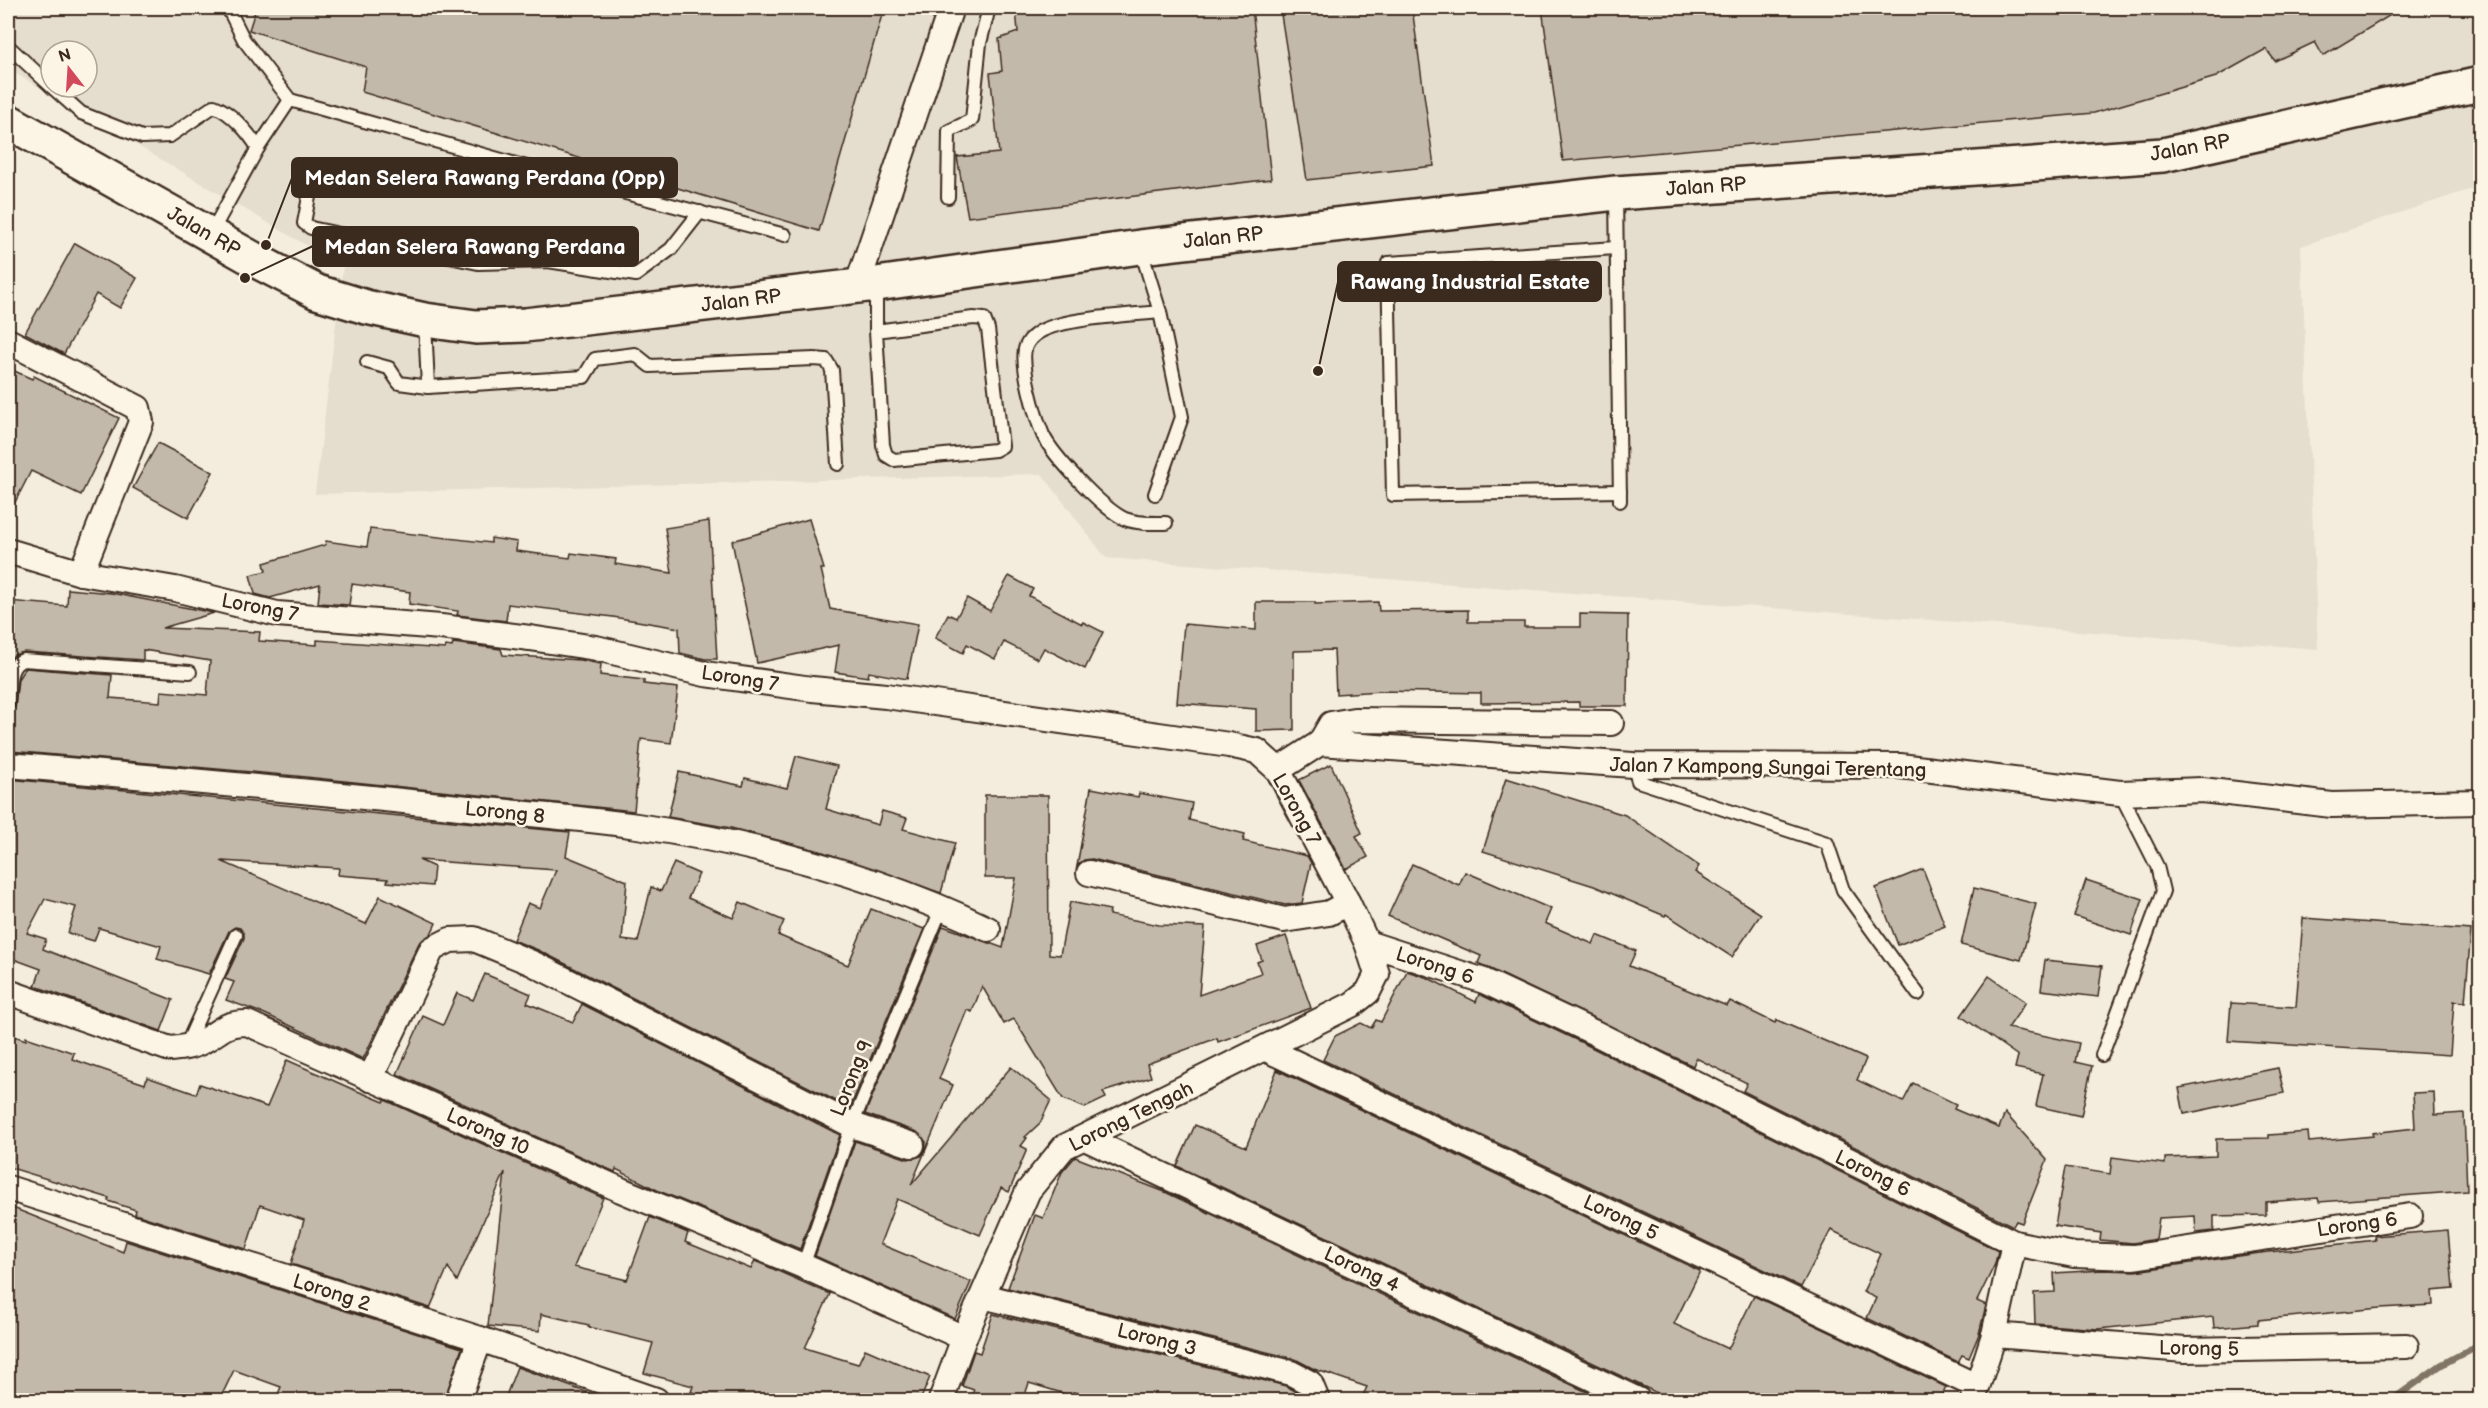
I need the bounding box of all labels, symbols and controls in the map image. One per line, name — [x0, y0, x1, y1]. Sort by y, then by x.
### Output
north arrow — [39, 39, 99, 99]
text: N — [57, 45, 74, 67]
street label: Jalan RP — [2148, 129, 2232, 167]
callout: Medan Selera Rawang Perdana (Opp) — [292, 158, 677, 197]
text: Medan Selera Rawang Perdana (Opp) — [304, 166, 666, 191]
street label: Jalan RP — [1665, 172, 1747, 202]
street label: Jalan RP — [163, 201, 245, 263]
street label: Jalan RP — [1182, 222, 1265, 254]
callout: Medan Selera Rawang Perdana — [313, 227, 638, 266]
text: Medan Selera Rawang Perdana — [324, 235, 626, 260]
callout: Rawang Industrial Estate — [1338, 262, 1601, 301]
text: Rawang Industrial Estate — [1350, 270, 1590, 295]
street label: Jalan RP — [700, 284, 783, 318]
street label: Lorong 7 — [219, 589, 301, 627]
street label: Lorong 7 — [699, 661, 780, 697]
street label: Jalan 7 Kampong Sungai Terentang — [1609, 753, 1927, 783]
street label: Lorong 7 — [1267, 770, 1326, 850]
street label: Lorong 8 — [464, 797, 546, 829]
street label: Lorong 6 — [1393, 942, 1477, 990]
street label: Lorong 9 — [826, 1037, 878, 1120]
street label: Lorong Tengah — [1065, 1077, 1197, 1157]
street label: Lorong 10 — [442, 1103, 533, 1161]
street label: Lorong 6 — [1831, 1145, 1914, 1202]
street label: Lorong 5 — [1579, 1190, 1662, 1246]
street label: Lorong 6 — [2315, 1207, 2399, 1243]
street label: Lorong 4 — [1320, 1242, 1403, 1298]
street label: Lorong 2 — [290, 1269, 374, 1317]
street label: Lorong 3 — [1115, 1319, 1199, 1361]
street label: Lorong 5 — [2159, 1336, 2239, 1362]

